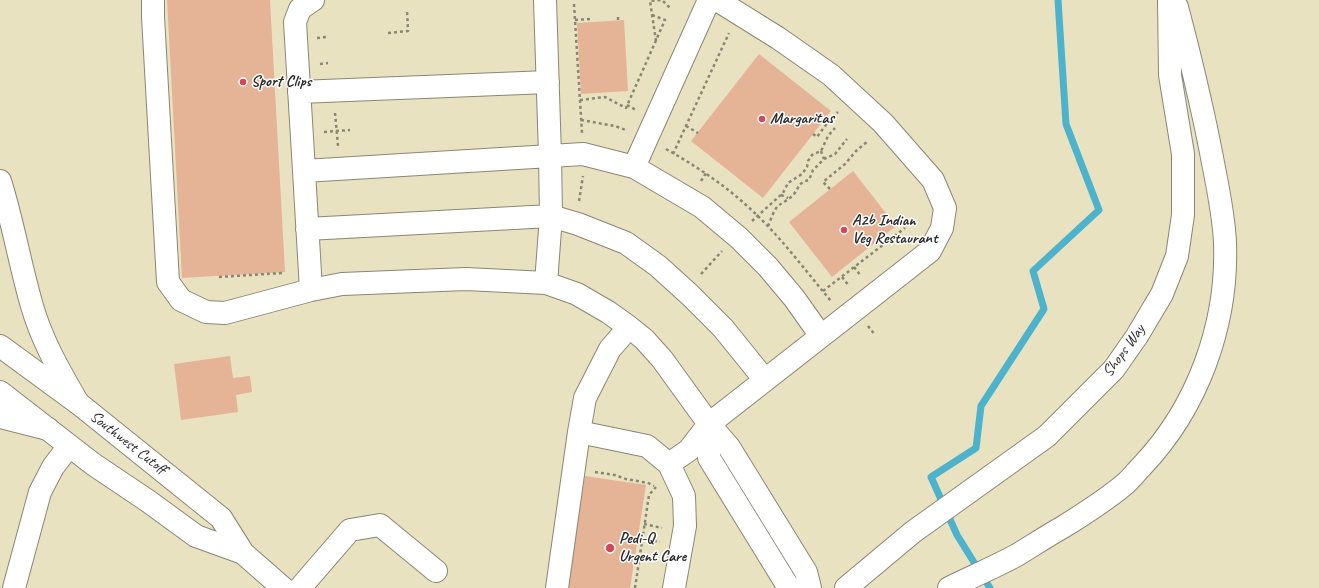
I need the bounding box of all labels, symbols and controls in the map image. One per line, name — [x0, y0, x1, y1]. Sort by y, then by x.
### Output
place label: Sport Clips — [251, 72, 311, 92]
marker: Sport Clips — [238, 77, 248, 87]
place label: Margaritas — [770, 109, 834, 129]
marker: Margaritas — [757, 114, 767, 124]
place label: A2b Indian Veg Restaurant — [852, 211, 937, 249]
marker: A2b Indian Veg Restaurant — [839, 225, 849, 235]
street label: Shops Way — [1099, 321, 1149, 381]
street label: Southwest Cutoff — [86, 407, 170, 479]
place label: Pedi-Q Urgent Care — [619, 529, 686, 567]
marker: Pedi-Q Urgent Care — [604, 542, 616, 554]

